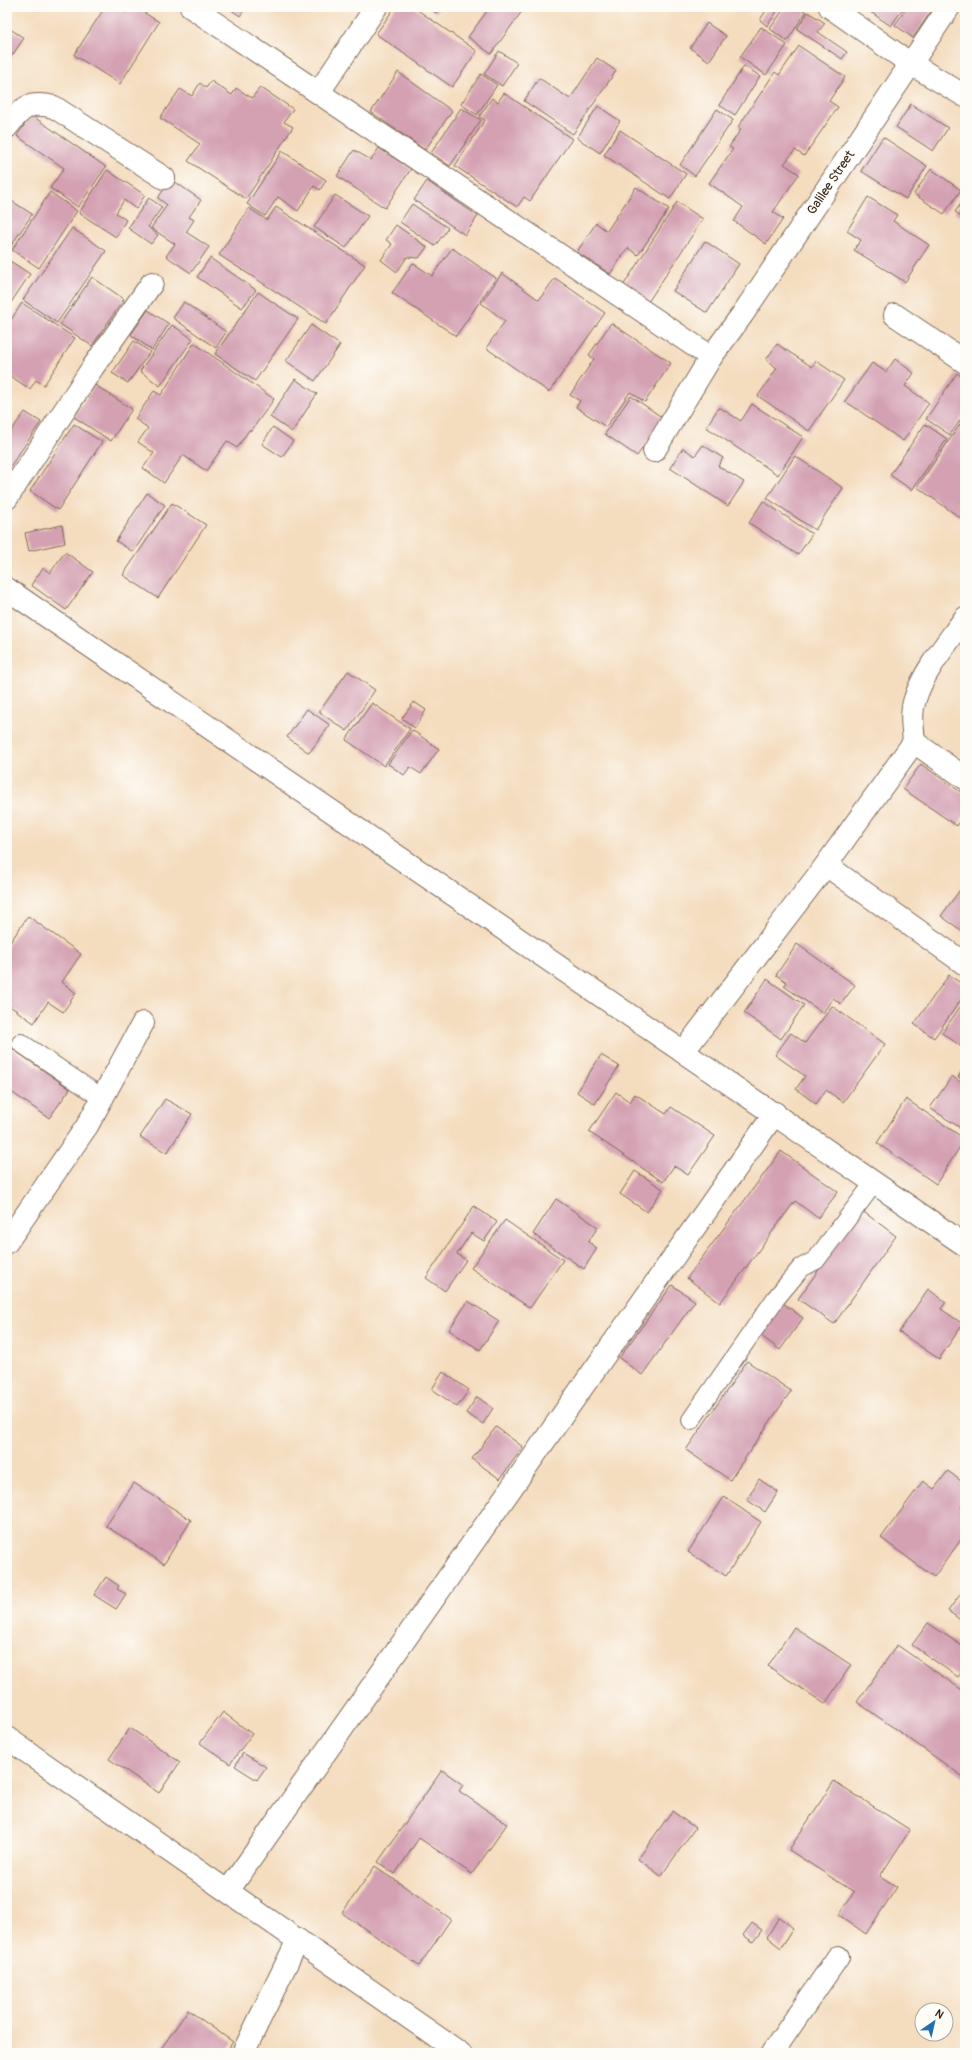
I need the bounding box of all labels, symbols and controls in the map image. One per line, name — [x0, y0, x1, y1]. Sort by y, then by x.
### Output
street label: Galilee Street — [803, 147, 859, 218]
north arrow — [914, 2002, 954, 2042]
text: N — [933, 2007, 946, 2022]

